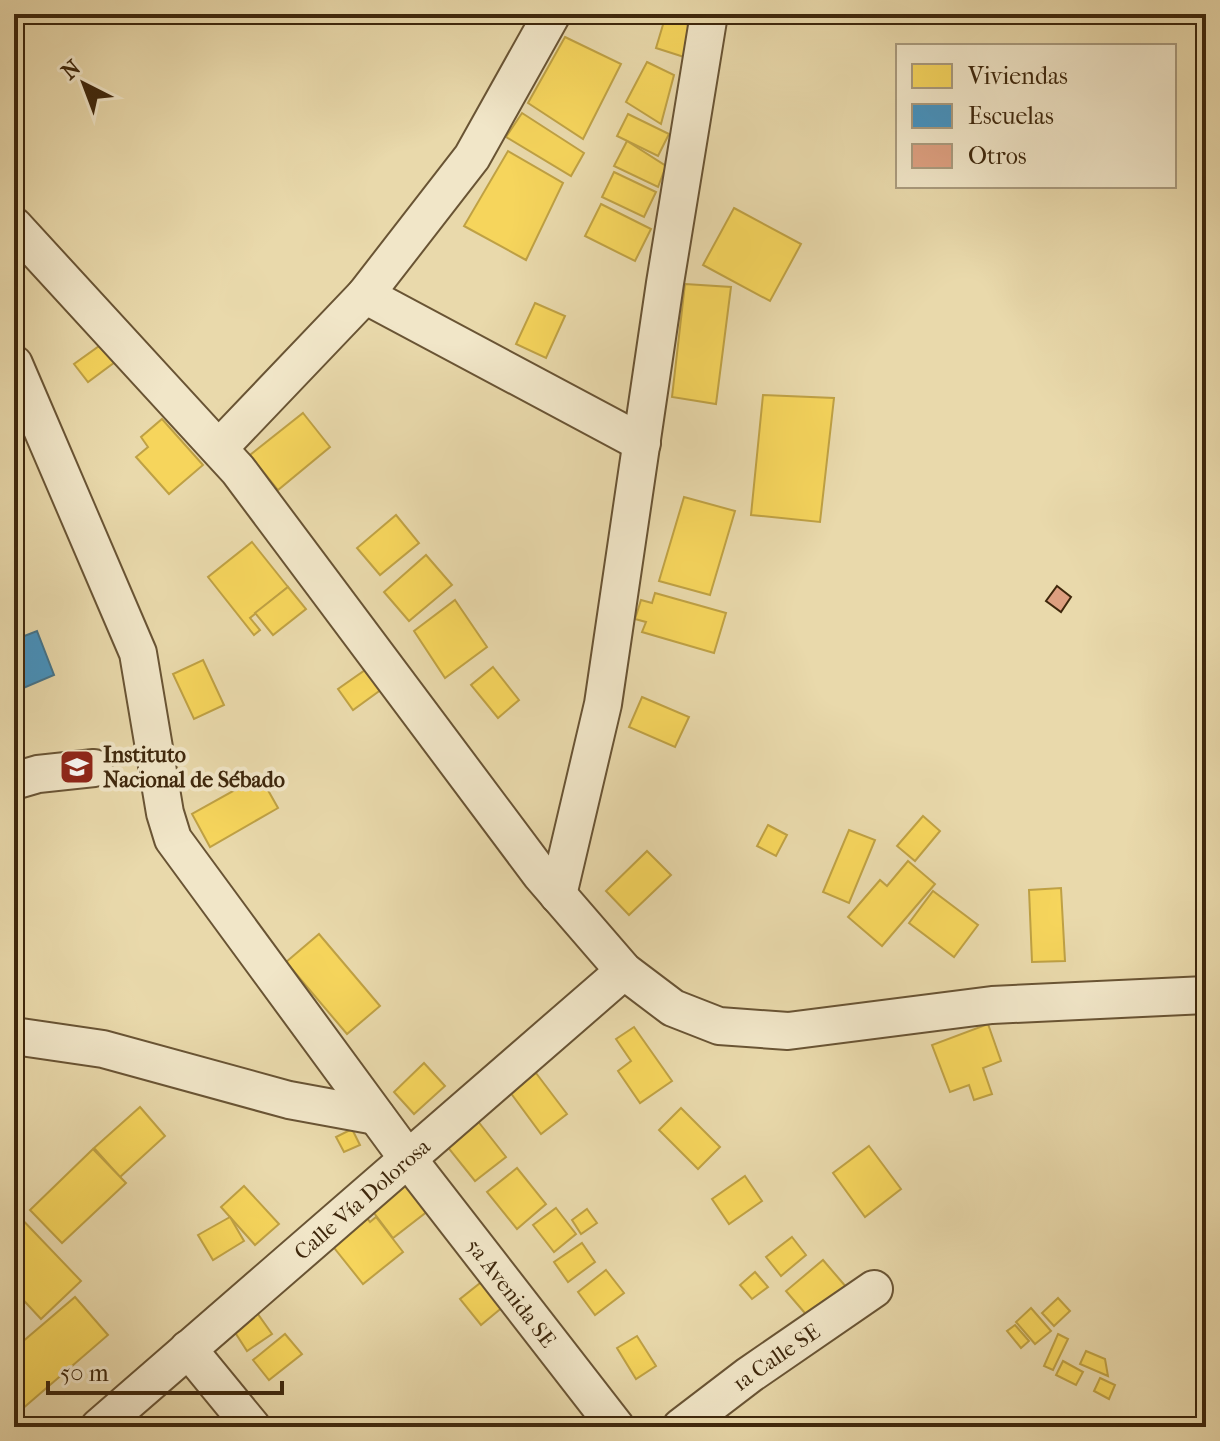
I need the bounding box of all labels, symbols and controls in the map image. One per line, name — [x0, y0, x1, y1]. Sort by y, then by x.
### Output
north arrow — [44, 44, 124, 124]
legend — [896, 44, 1176, 188]
text: N — [56, 54, 86, 85]
text: Viviendas — [967, 62, 1068, 90]
text: Escuelas — [968, 102, 1054, 130]
text: Otros — [968, 142, 1027, 170]
place label: Instituto Nacional de Sébado — [103, 742, 285, 793]
school or university icon: Instituto Nacional de Sébado — [58, 748, 96, 786]
street label: Calle Vía Dolorosa — [289, 1133, 436, 1266]
street label: 5a Avenida SE — [461, 1234, 561, 1353]
street label: 1a Calle SE — [728, 1318, 825, 1397]
scale bar — [48, 1345, 282, 1395]
text: 50 m — [60, 1359, 109, 1387]

